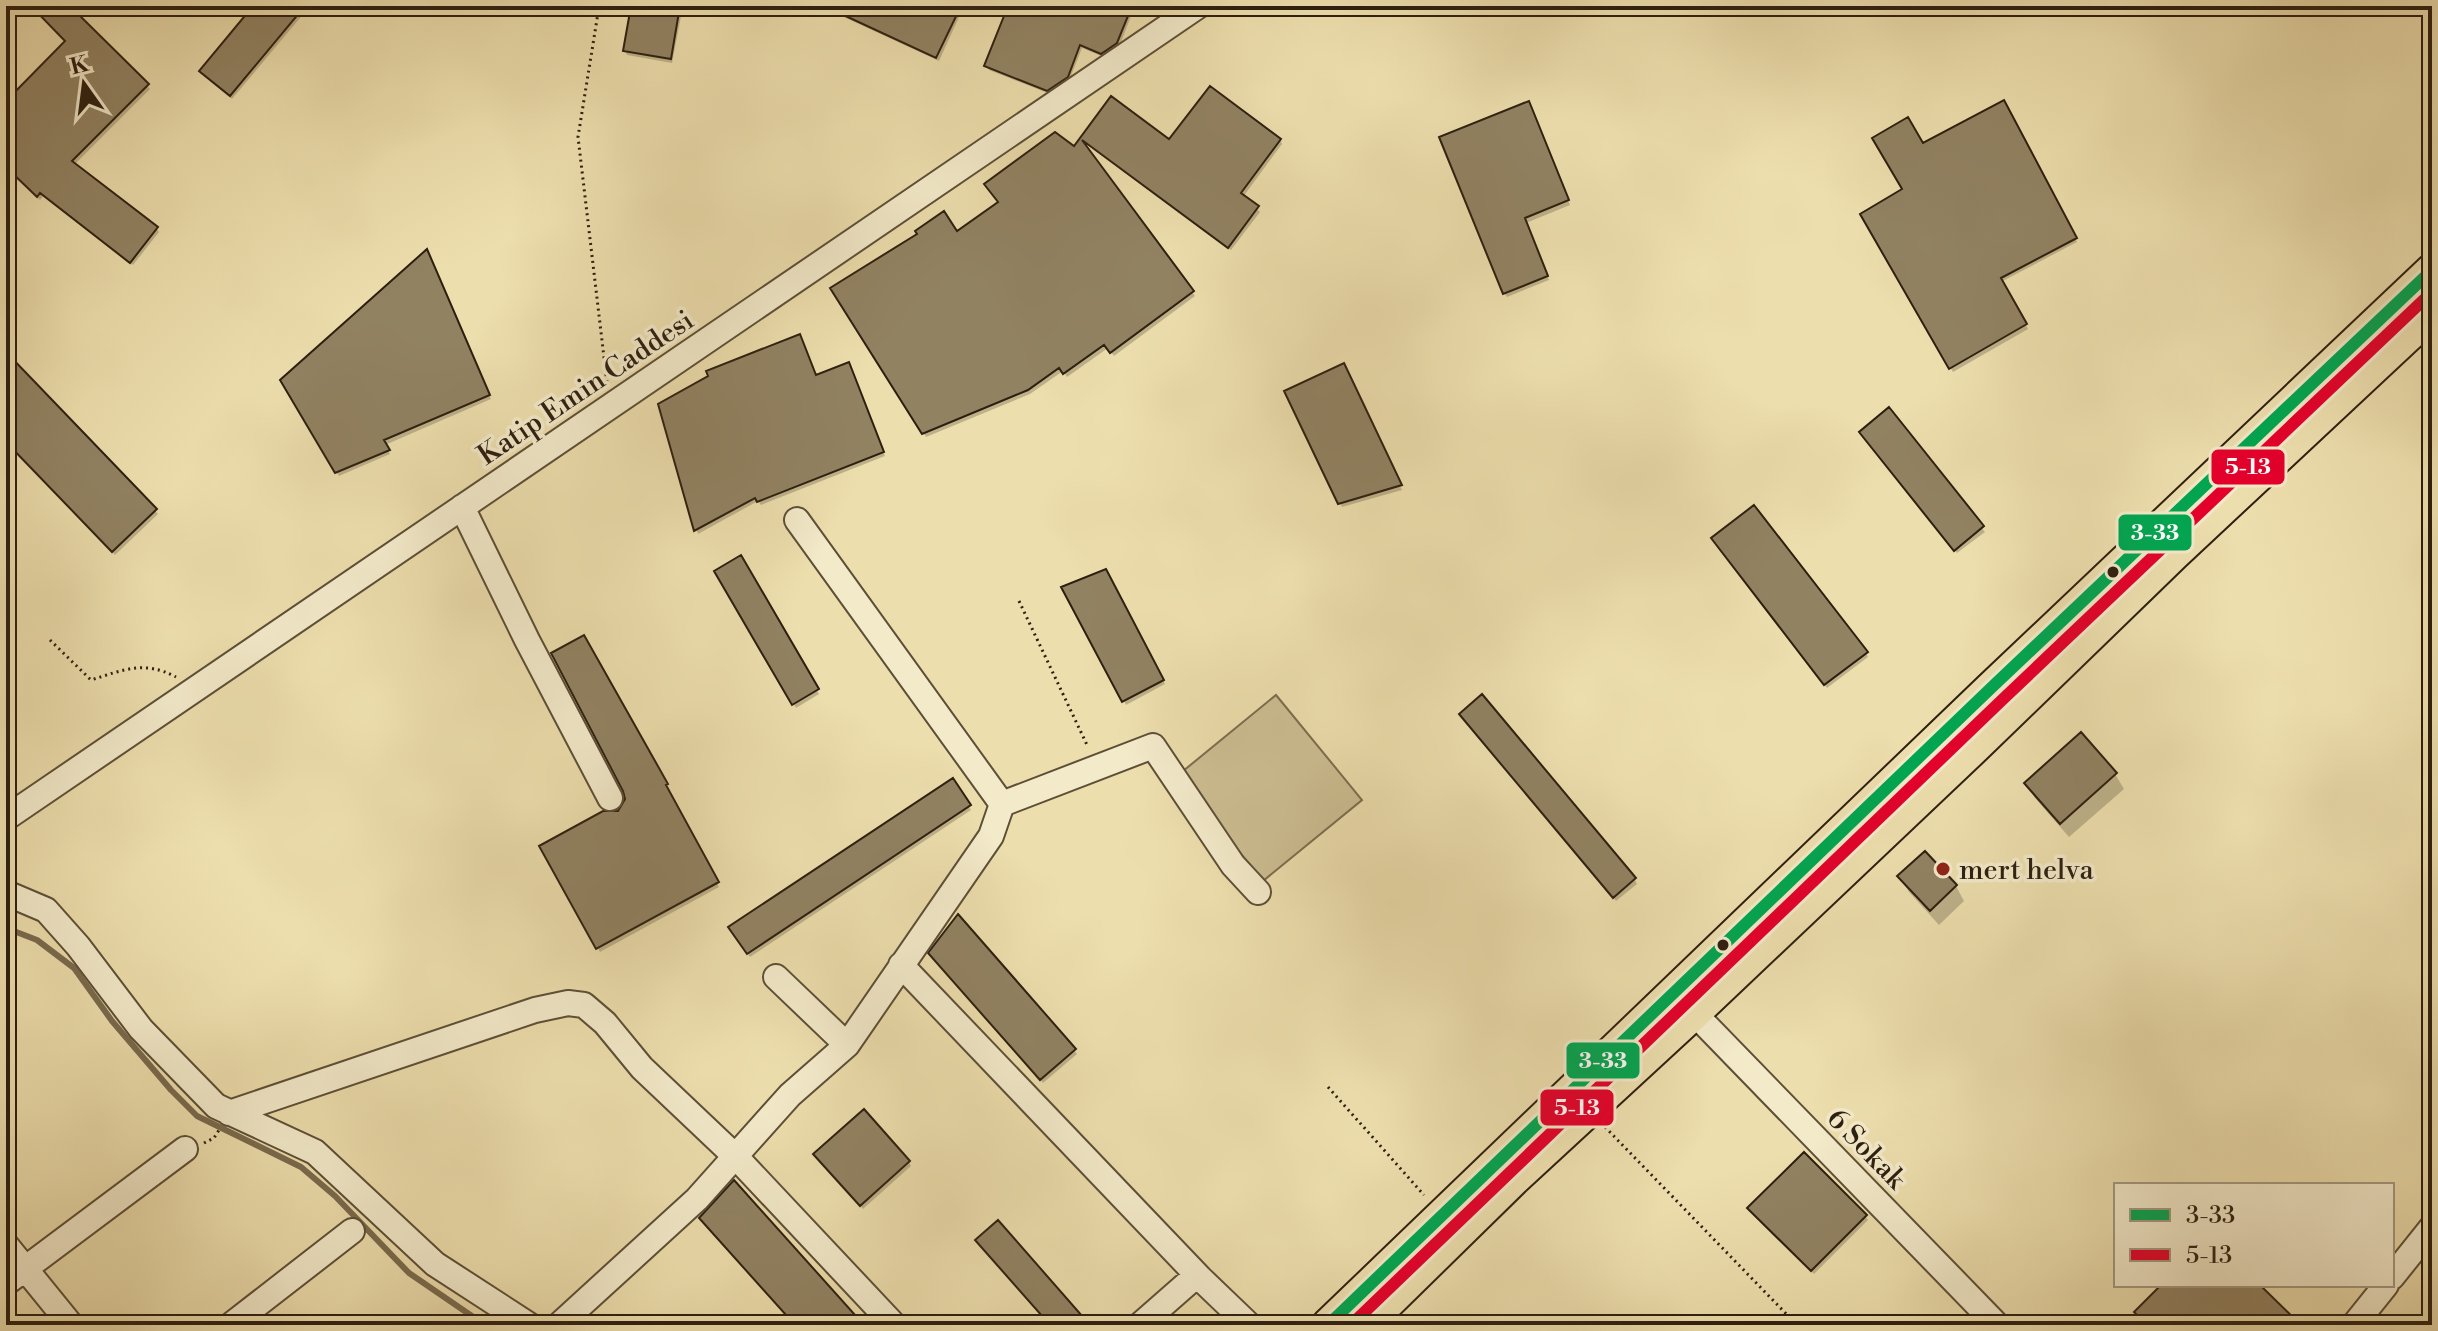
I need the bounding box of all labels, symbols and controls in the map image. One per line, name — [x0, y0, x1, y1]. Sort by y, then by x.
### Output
north arrow — [44, 44, 124, 124]
text: K — [68, 51, 93, 81]
street label: Katip Emin Caddesi — [471, 303, 701, 474]
line badge: 5-13 — [2210, 448, 2286, 486]
text: 5-13 — [2225, 454, 2271, 481]
line badge: 3-33 — [2117, 513, 2193, 552]
text: 3-33 — [2131, 520, 2179, 547]
unlabelled marker — [2105, 564, 2121, 580]
place label: mert helva — [1959, 853, 2094, 888]
marker: mert helva — [1934, 860, 1952, 878]
unlabelled marker — [1715, 937, 1731, 953]
line badge: 3-33 — [1565, 1041, 1641, 1080]
text: 3-33 — [1579, 1048, 1627, 1075]
line badge: 5-13 — [1539, 1088, 1615, 1127]
text: 5-13 — [1554, 1095, 1600, 1122]
street label: 6 Sokak — [1819, 1101, 1914, 1198]
legend — [2114, 1183, 2394, 1287]
text: 3-33 — [2186, 1201, 2235, 1231]
text: 5-13 — [2186, 1241, 2232, 1271]

